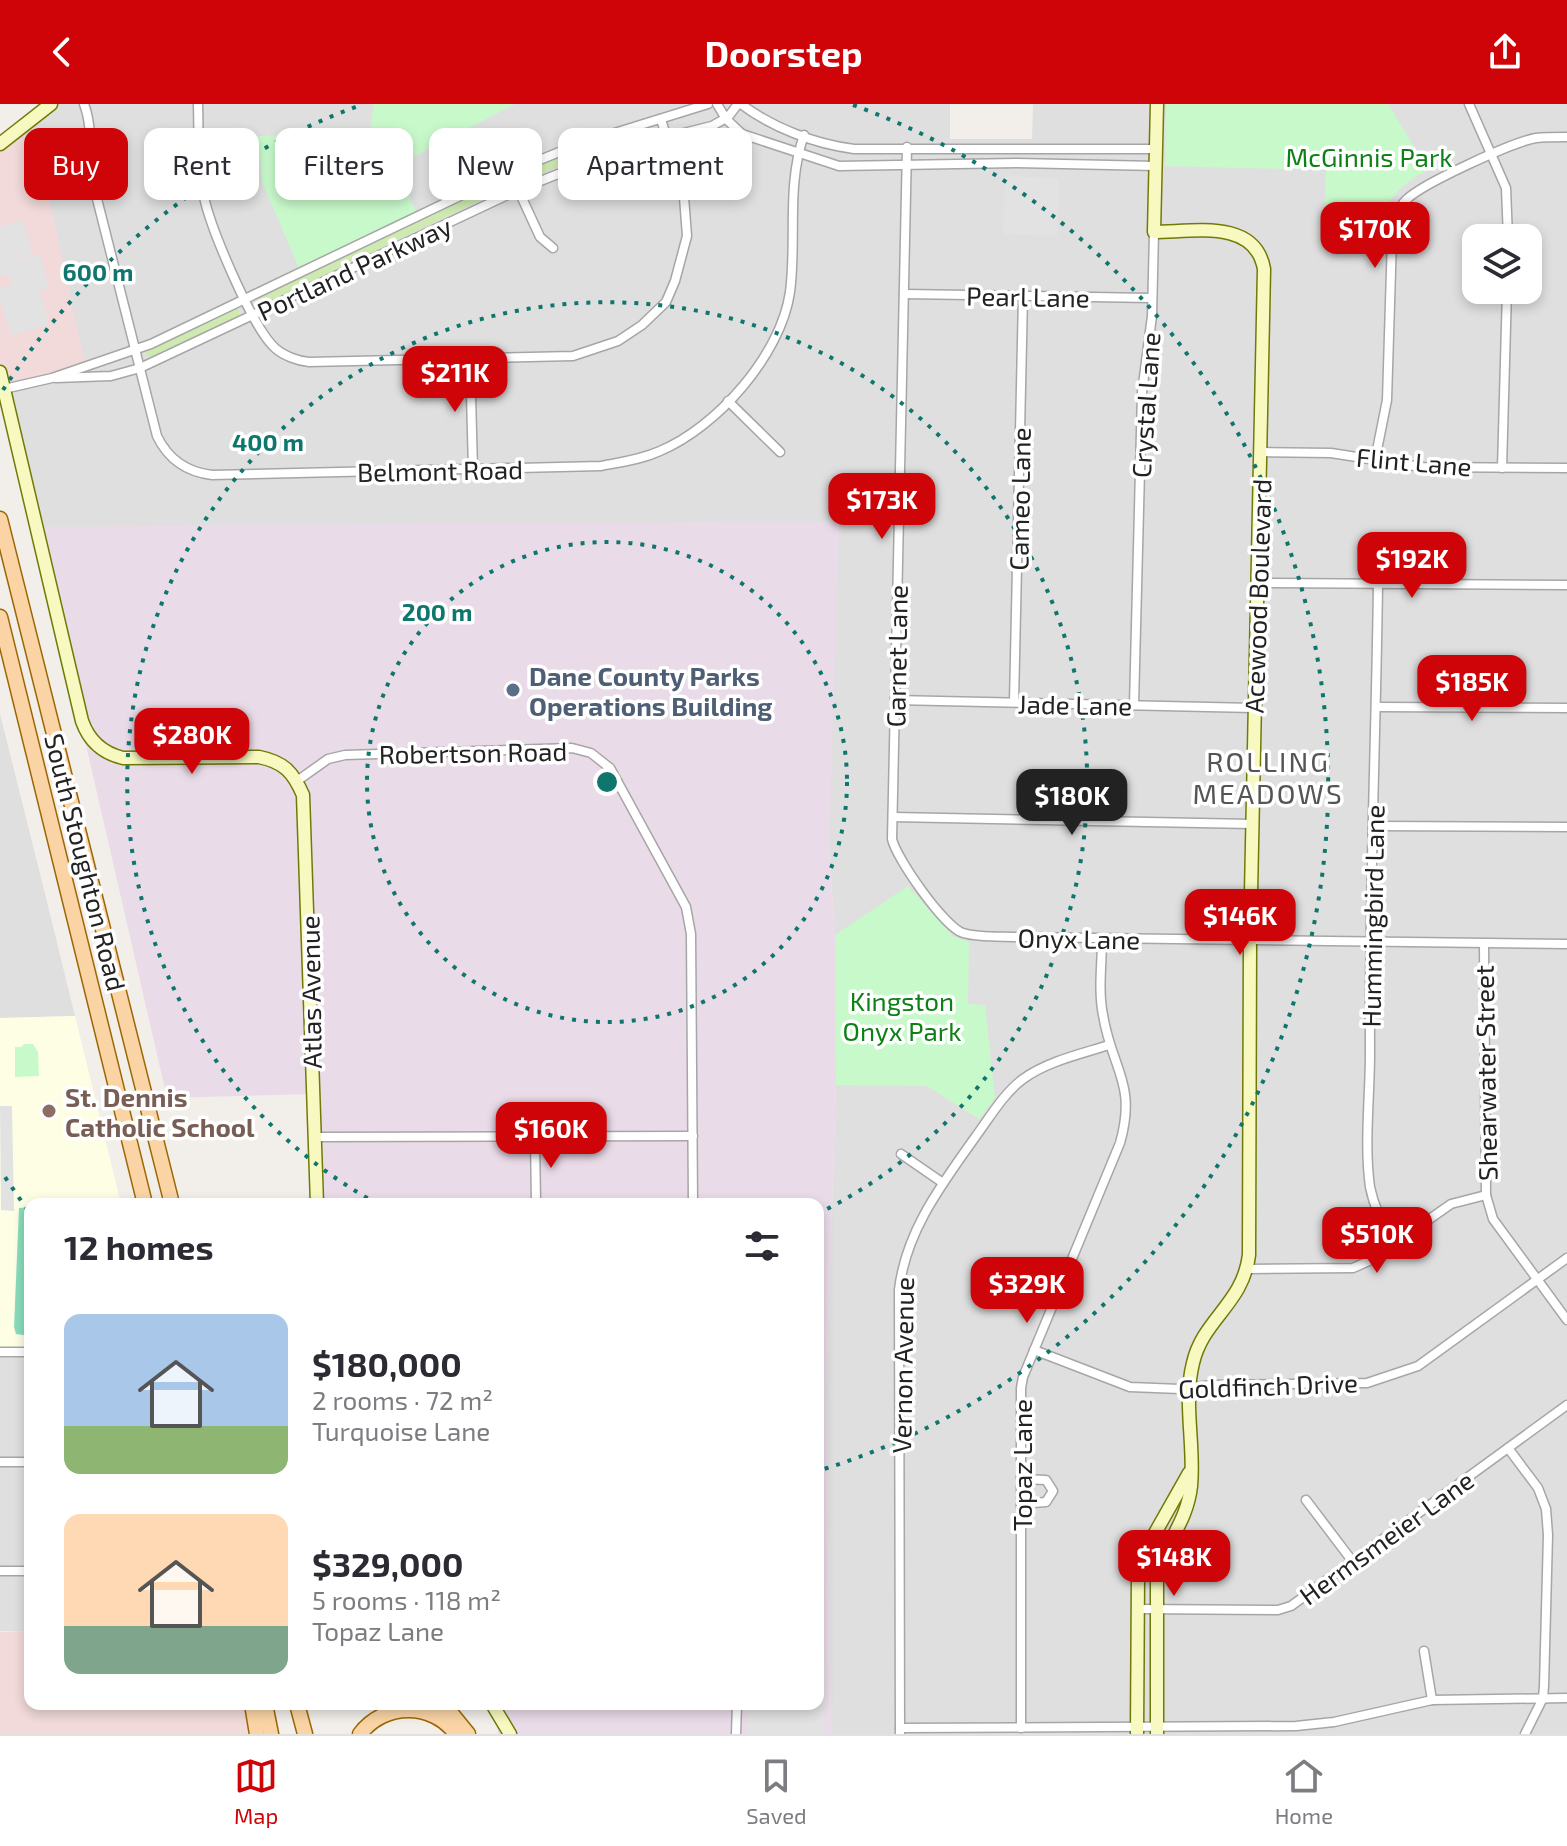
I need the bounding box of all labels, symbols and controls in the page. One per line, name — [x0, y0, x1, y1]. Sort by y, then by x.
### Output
icon: back — [40, 30, 84, 74]
icon: share — [1483, 30, 1527, 74]
text: Doorstep — [704, 31, 863, 74]
chip: Buy — [24, 128, 128, 200]
chip: Rent — [144, 128, 259, 200]
chip: Filters — [275, 128, 413, 200]
chip: New — [429, 128, 542, 200]
chip: Apartment — [558, 128, 752, 200]
park label: McGinnis Park — [1285, 141, 1453, 172]
pin: $170K — [1319, 202, 1431, 270]
street label: Portland Parkway — [252, 209, 456, 327]
text: $170K — [1339, 212, 1411, 243]
map controls — [1462, 224, 1542, 304]
button: layers — [1462, 224, 1542, 304]
text: 600 m — [63, 257, 133, 286]
street label: Pearl Lane — [966, 279, 1090, 313]
street label: Crystal Lane — [1124, 331, 1166, 479]
pin: $211K — [399, 346, 511, 414]
text: $211K — [420, 356, 490, 387]
text: 400 m — [232, 427, 304, 456]
street label: Cameo Lane — [1002, 427, 1036, 571]
street label: Flint Lane — [1355, 441, 1473, 481]
street label: Belmont Road — [357, 453, 523, 487]
pin: $173K — [826, 473, 938, 541]
street label: Acewood Boulevard — [1237, 478, 1277, 714]
text: $173K — [846, 483, 918, 514]
pin: $192K — [1356, 532, 1468, 600]
text: $192K — [1375, 542, 1449, 573]
street label: Garnet Lane — [879, 584, 913, 728]
text: 200 m — [402, 597, 472, 626]
pin: $185K — [1416, 655, 1528, 723]
place label: Dane County Parks Operations Building — [529, 660, 772, 721]
text: $185K — [1435, 665, 1509, 696]
marker: Dane County Parks Operations Building — [504, 681, 522, 699]
street label: Jade Lane — [1017, 688, 1133, 720]
pin: $280K — [136, 708, 248, 776]
text: $280K — [152, 718, 232, 749]
street label: South Stoughton Road — [39, 730, 133, 994]
street label: Robertson Road — [378, 735, 568, 769]
district label: ROLLING MEADOWS — [1192, 744, 1344, 810]
centre of rings — [593, 768, 621, 796]
pin: $180K — [1016, 769, 1128, 837]
text: $180K — [1034, 779, 1110, 810]
street label: Hummingbird Lane — [1355, 804, 1389, 1028]
pin: $146K — [1184, 889, 1296, 957]
text: $146K — [1203, 899, 1277, 930]
street label: Atlas Avenue — [293, 915, 327, 1069]
street label: Onyx Lane — [1018, 921, 1140, 955]
street label: Shearwater Street — [1468, 965, 1502, 1181]
park label: Kingston Onyx Park — [843, 985, 961, 1046]
place label: St. Dennis Catholic School — [65, 1081, 255, 1142]
marker: St. Dennis Catholic School — [40, 1102, 58, 1120]
pin: $160K — [495, 1102, 607, 1170]
text: $160K — [514, 1112, 588, 1143]
pin: $510K — [1321, 1207, 1433, 1275]
text: $510K — [1340, 1217, 1414, 1248]
icon: filters — [740, 1224, 784, 1268]
text: 12 homes — [64, 1226, 213, 1267]
pin: $329K — [971, 1257, 1083, 1325]
text: $329K — [989, 1267, 1065, 1298]
street label: Vernon Avenue — [885, 1276, 919, 1454]
text: $180,000 — [312, 1343, 462, 1384]
icon: home — [128, 1346, 224, 1442]
street label: Goldfinch Drive — [1178, 1366, 1358, 1404]
text: 2 rooms · 72 m² — [312, 1384, 493, 1415]
street label: Topaz Lane — [1006, 1399, 1037, 1531]
text: Turquoise Lane — [312, 1415, 490, 1446]
street label: Hermsmeier Lane — [1293, 1464, 1479, 1610]
pin: $148K — [1118, 1530, 1230, 1598]
text: $148K — [1136, 1540, 1212, 1571]
text: $329,000 — [312, 1543, 463, 1584]
icon: home — [128, 1546, 224, 1642]
text: 5 rooms · 118 m² — [312, 1584, 501, 1615]
text: Topaz Lane — [312, 1615, 444, 1646]
tab: Map — [234, 1754, 278, 1828]
tab: Saved — [746, 1754, 807, 1828]
tab: Home — [1275, 1754, 1333, 1828]

